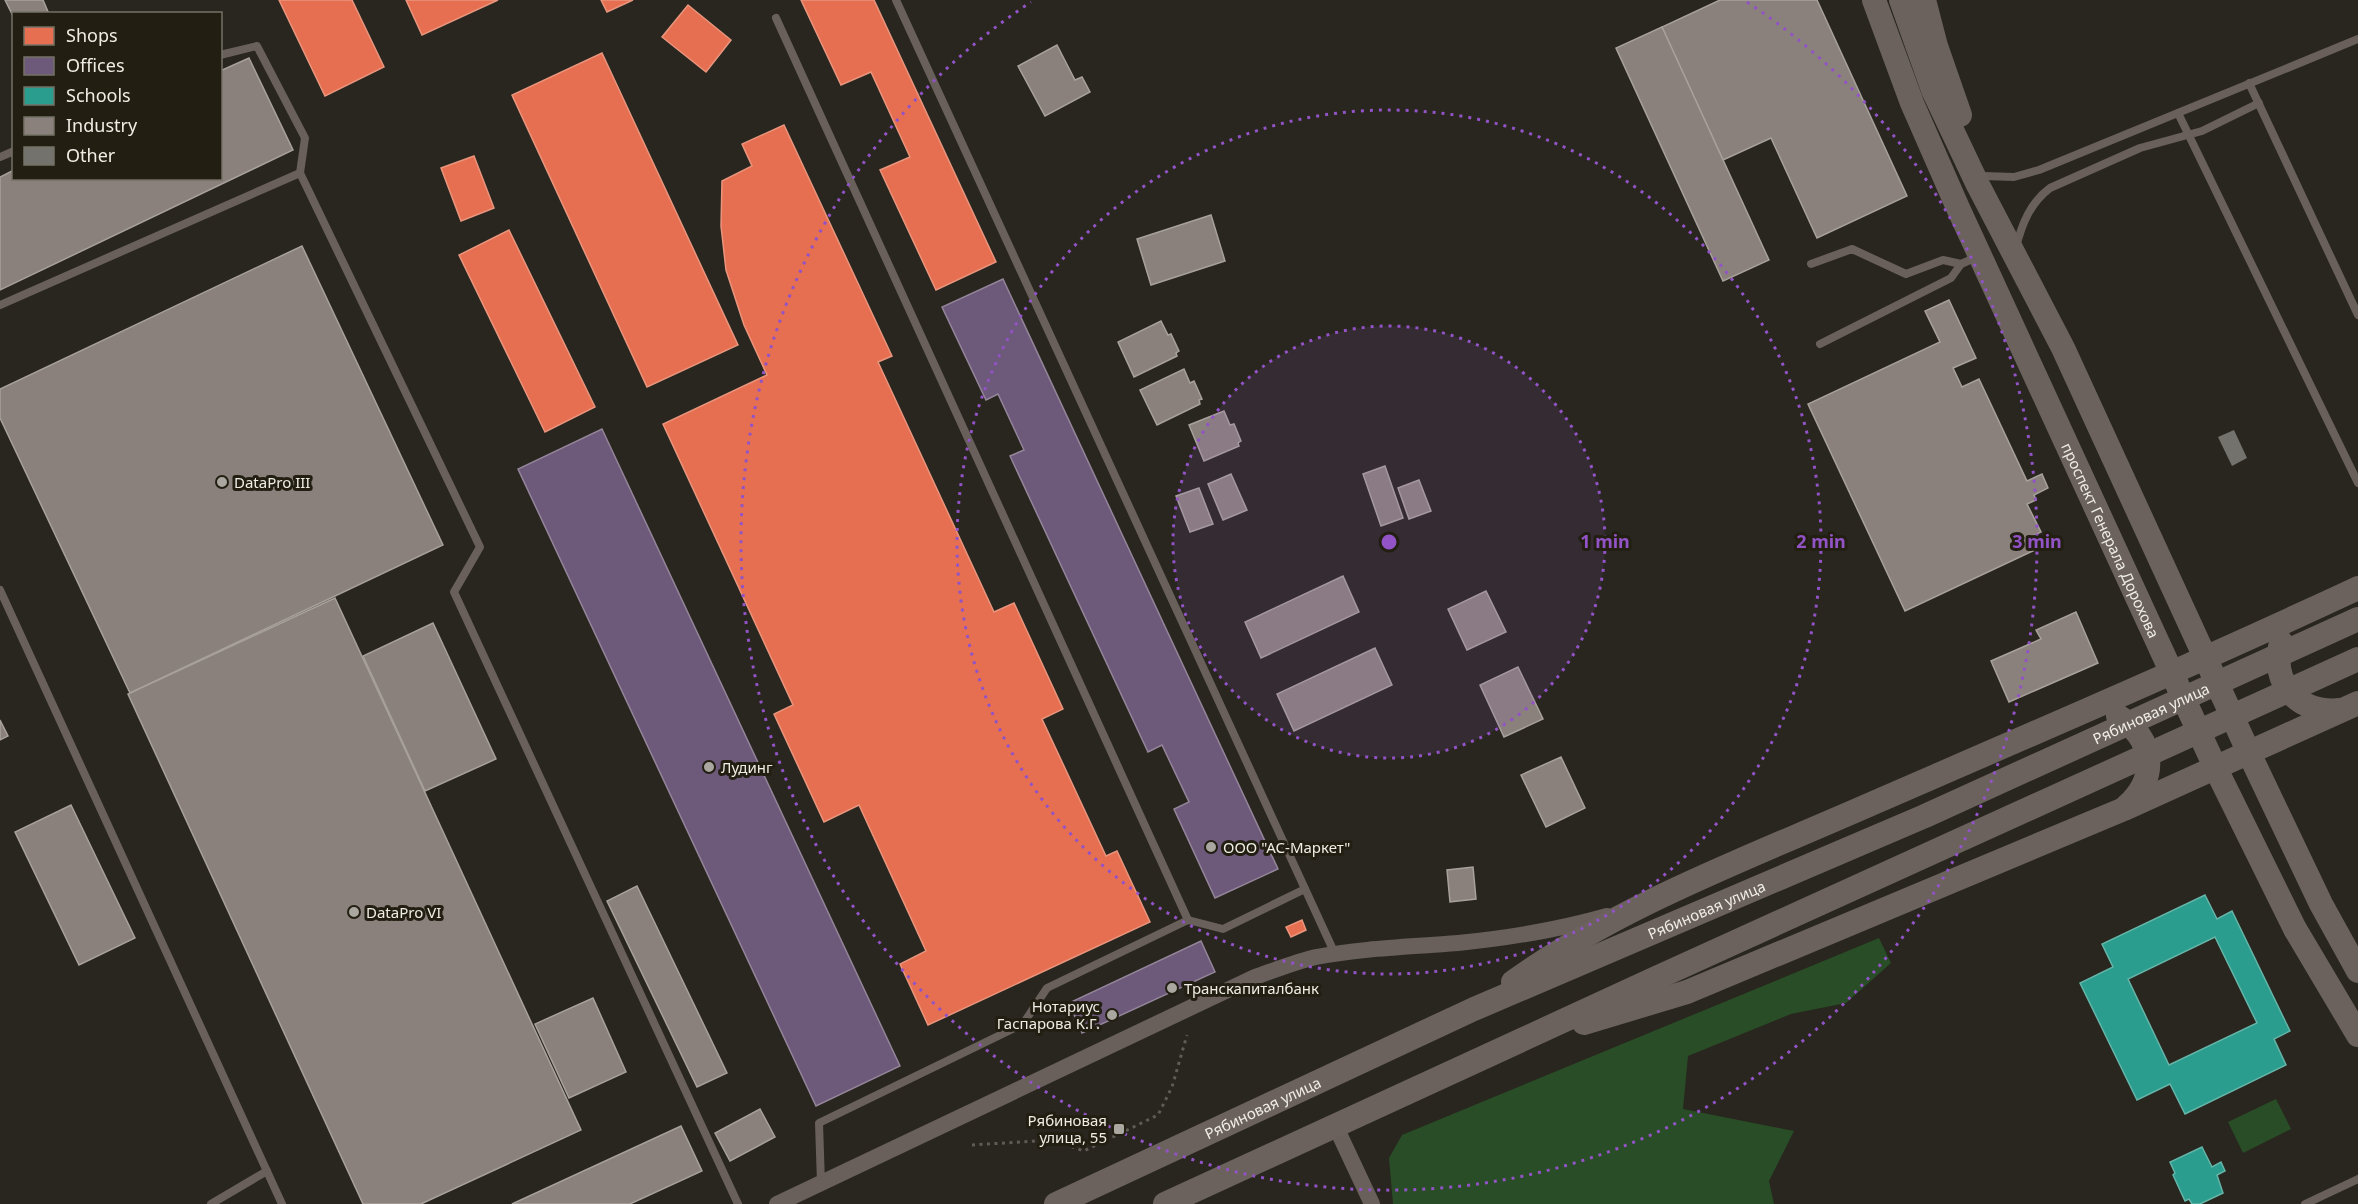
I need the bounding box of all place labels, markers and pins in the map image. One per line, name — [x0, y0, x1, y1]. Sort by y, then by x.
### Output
place label: DataPro III — [234, 472, 310, 492]
marker: DataPro III — [215, 475, 229, 489]
centre of rings — [1379, 532, 1399, 552]
place label: Лудинг — [721, 757, 773, 777]
marker: Лудинг — [702, 760, 716, 774]
place label: ООО "АС-Маркет" — [1223, 837, 1350, 857]
marker: ООО "АС-Маркет" — [1204, 840, 1218, 854]
place label: DataPro VI — [366, 902, 441, 922]
marker: DataPro VI — [347, 905, 361, 919]
place label: Транскапиталбанк — [1184, 978, 1319, 998]
marker: Транскапиталбанк — [1165, 981, 1179, 995]
place label: Нотариус Гаспарова К.Г. — [997, 996, 1100, 1033]
marker: Нотариус Гаспарова К.Г. — [1105, 1008, 1119, 1022]
place label: Рябиновая улица, 55 — [1028, 1110, 1107, 1147]
marker: Рябиновая улица, 55 — [1112, 1122, 1126, 1136]

